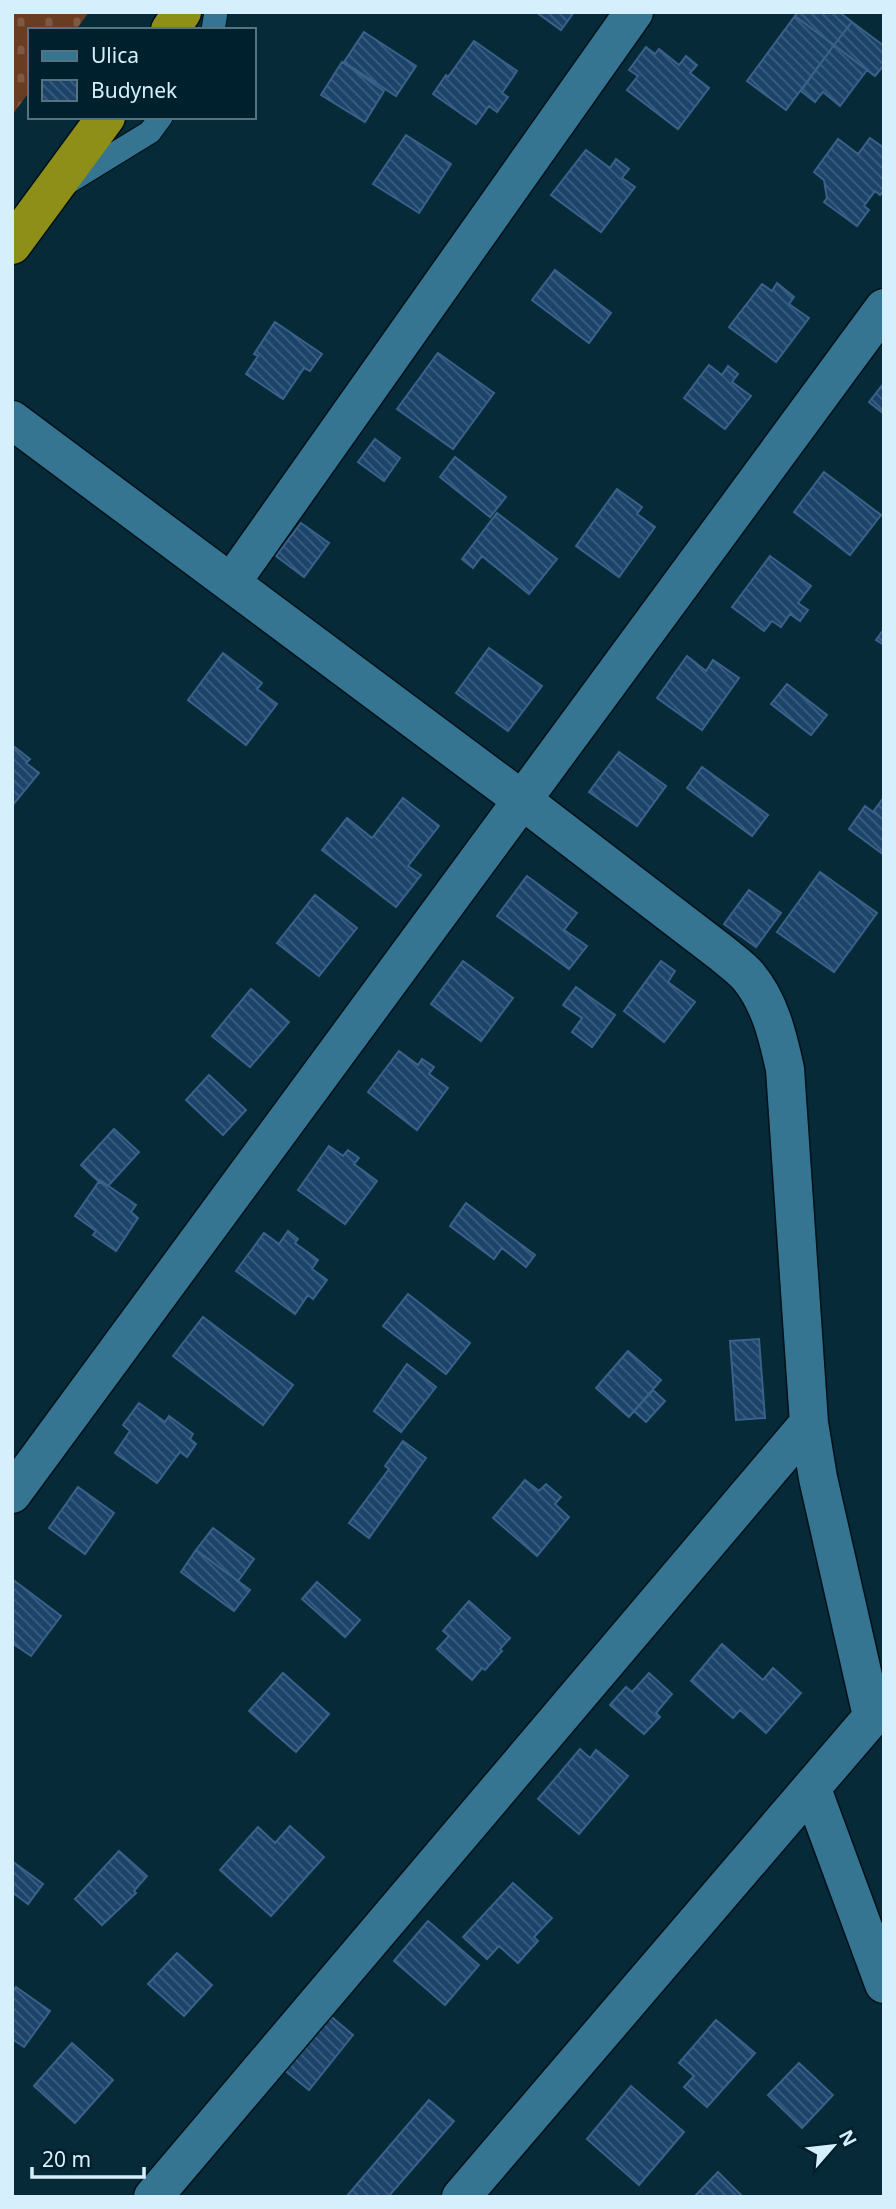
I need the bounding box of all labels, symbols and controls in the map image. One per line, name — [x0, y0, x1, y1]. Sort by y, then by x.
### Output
legend — [28, 28, 256, 119]
text: Ulica — [91, 41, 139, 69]
text: Budynek — [91, 76, 178, 104]
north arrow — [798, 2111, 868, 2181]
text: N — [833, 2125, 863, 2151]
scale bar — [32, 2136, 144, 2180]
text: 20 m — [42, 2145, 91, 2173]

